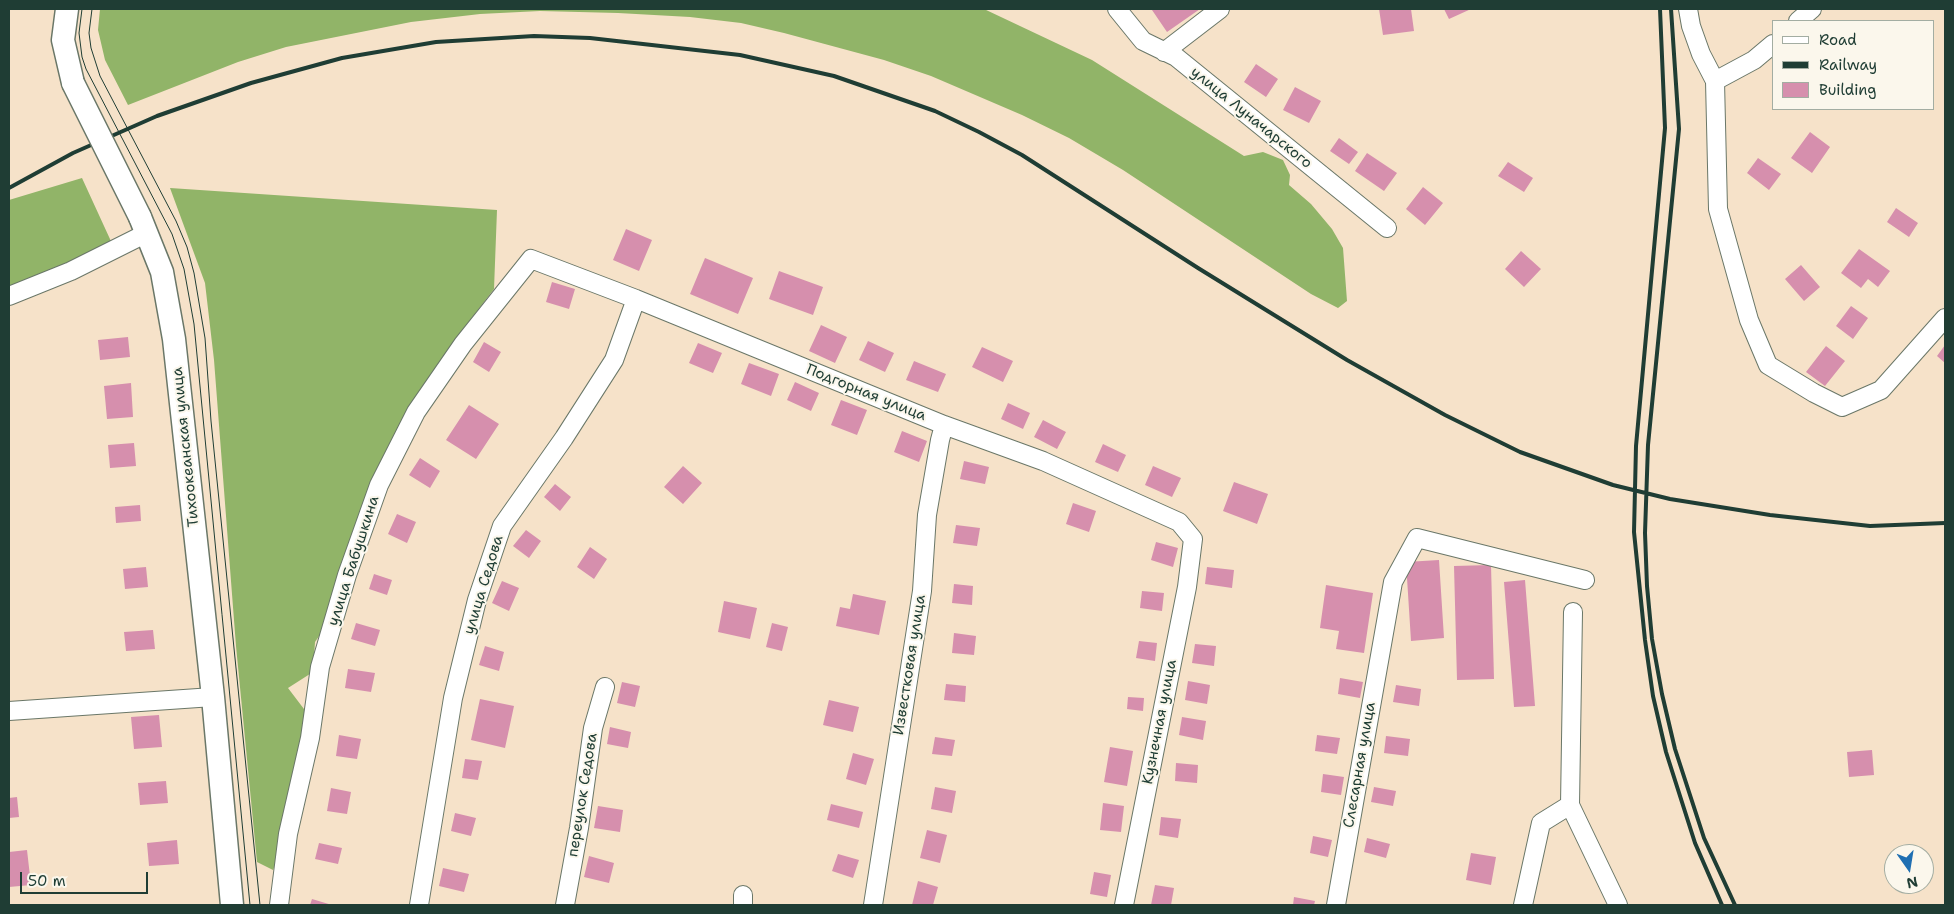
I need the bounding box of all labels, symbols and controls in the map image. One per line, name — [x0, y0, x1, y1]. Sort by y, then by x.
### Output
legend — [1772, 20, 1934, 110]
text: Road — [1819, 30, 1857, 50]
text: Railway — [1819, 55, 1877, 75]
street label: улица Луначарского — [1187, 63, 1315, 173]
text: Building — [1819, 80, 1876, 100]
street label: Подгорная улица — [803, 361, 929, 425]
street label: Тихоокеанская улица — [169, 366, 203, 528]
street label: улица Бабушкина — [324, 494, 384, 628]
street label: улица Седова — [460, 533, 508, 637]
street label: Известковая улица — [890, 594, 930, 736]
street label: Кузнечная улица — [1139, 658, 1181, 786]
street label: Слесарная улица — [1340, 701, 1380, 829]
street label: переулок Седова — [564, 732, 602, 858]
north arrow — [1884, 844, 1934, 894]
scale bar — [22, 862, 150, 894]
text: 50 m — [28, 871, 66, 891]
text: N — [1905, 873, 1920, 893]

